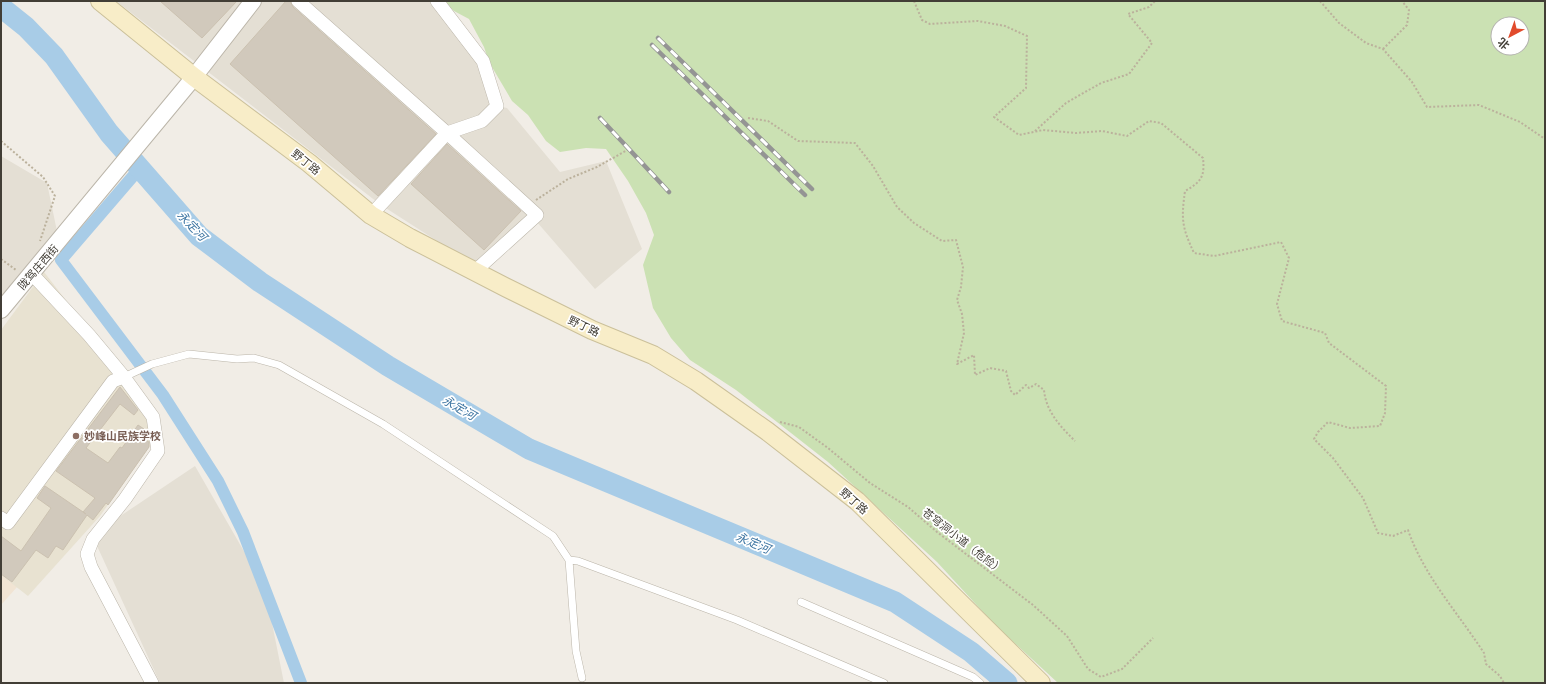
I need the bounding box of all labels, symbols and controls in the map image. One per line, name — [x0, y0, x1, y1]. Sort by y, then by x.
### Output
north arrow — [1490, 16, 1530, 56]
text: 北 — [1495, 35, 1512, 52]
street label: 野丁路 — [289, 146, 323, 177]
water label: 永定河 — [174, 207, 212, 245]
street label: 陇驾庄西街 — [15, 242, 61, 292]
street label: 野丁路 — [567, 313, 602, 338]
water label: 永定河 — [440, 392, 480, 424]
place label: 妙峰山民族学校 — [84, 429, 161, 442]
marker: 妙峰山民族学校 — [71, 431, 81, 441]
street label: 野丁路 — [838, 485, 871, 516]
street label: 苍穹洞小道（危险） — [920, 505, 1006, 576]
water label: 永定河 — [734, 529, 775, 557]

